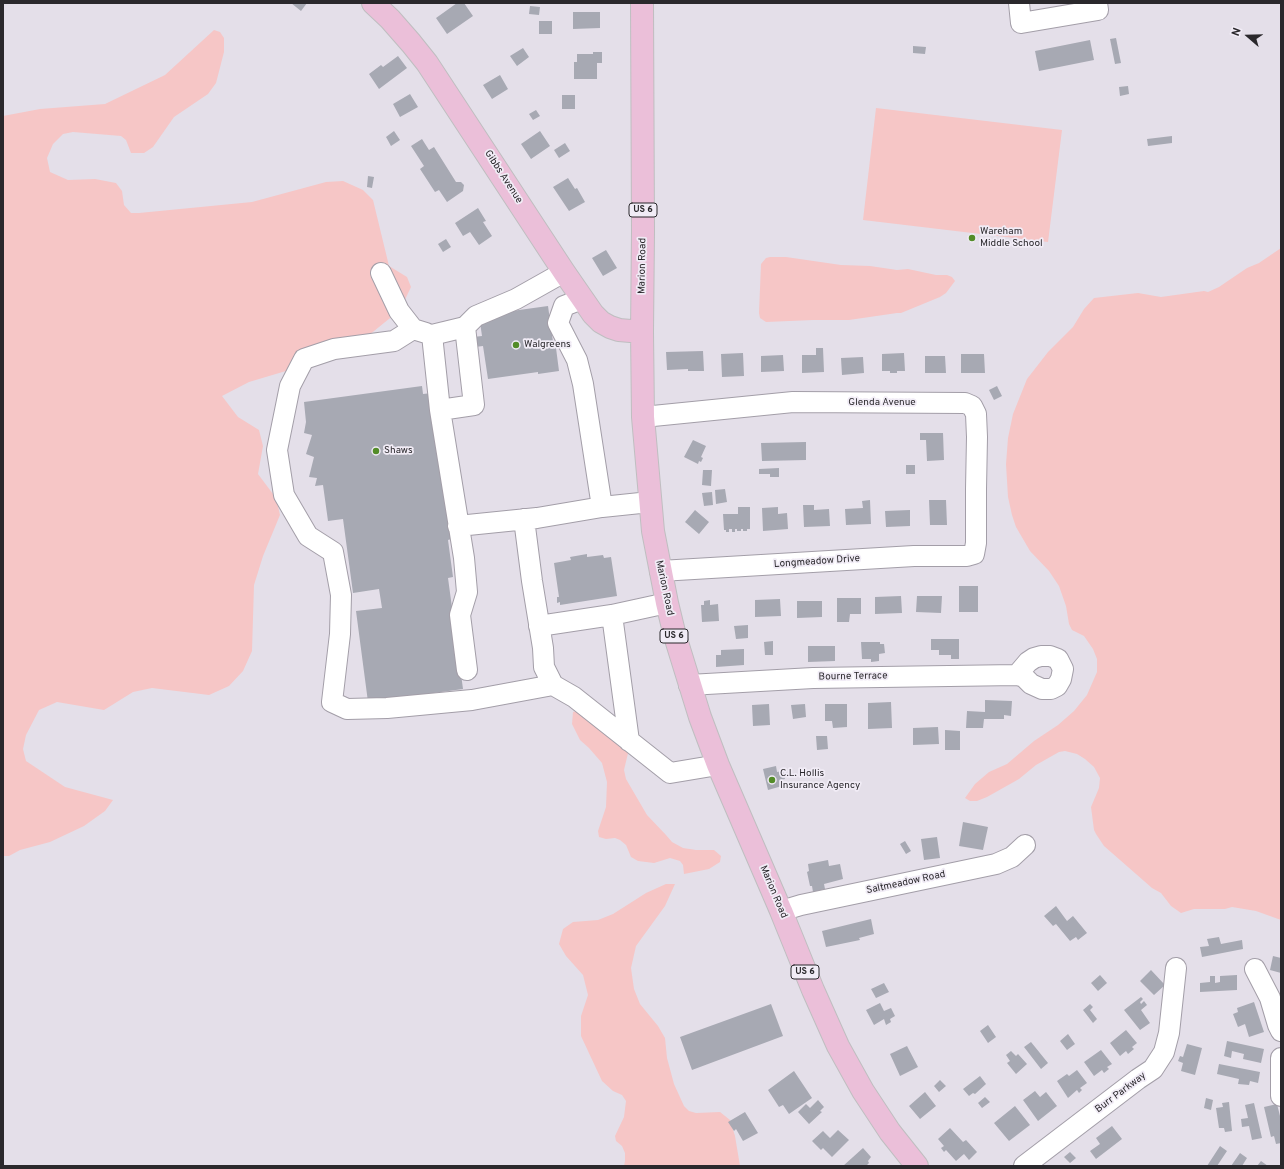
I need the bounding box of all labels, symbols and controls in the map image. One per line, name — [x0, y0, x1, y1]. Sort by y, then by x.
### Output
north arrow — [1228, 16, 1268, 56]
text: N — [1229, 26, 1245, 38]
street label: Gibbs Avenue — [481, 148, 525, 206]
road number: US 6 — [629, 203, 657, 217]
place label: Wareham Middle School — [980, 226, 1043, 250]
marker: Wareham Middle School — [967, 233, 977, 243]
street label: Marion Road — [637, 238, 649, 294]
place label: Walgreens — [524, 339, 571, 351]
marker: Walgreens — [511, 340, 521, 350]
street label: Glenda Avenue — [848, 397, 916, 409]
place label: Shaws — [384, 445, 413, 457]
marker: Shaws — [371, 446, 381, 456]
street label: Longmeadow Drive — [774, 553, 860, 571]
street label: Marion Road — [652, 559, 676, 617]
road number: US 6 — [660, 629, 688, 643]
street label: Bourne Terrace — [818, 670, 888, 684]
place label: C.L. Hollis Insurance Agency — [780, 768, 860, 792]
marker: C.L. Hollis Insurance Agency — [767, 775, 777, 785]
street label: Marion Road — [757, 864, 789, 920]
street label: Saltmeadow Road — [865, 869, 947, 897]
road number: US 6 — [791, 965, 819, 979]
street label: Burr Parkway — [1093, 1070, 1149, 1116]

